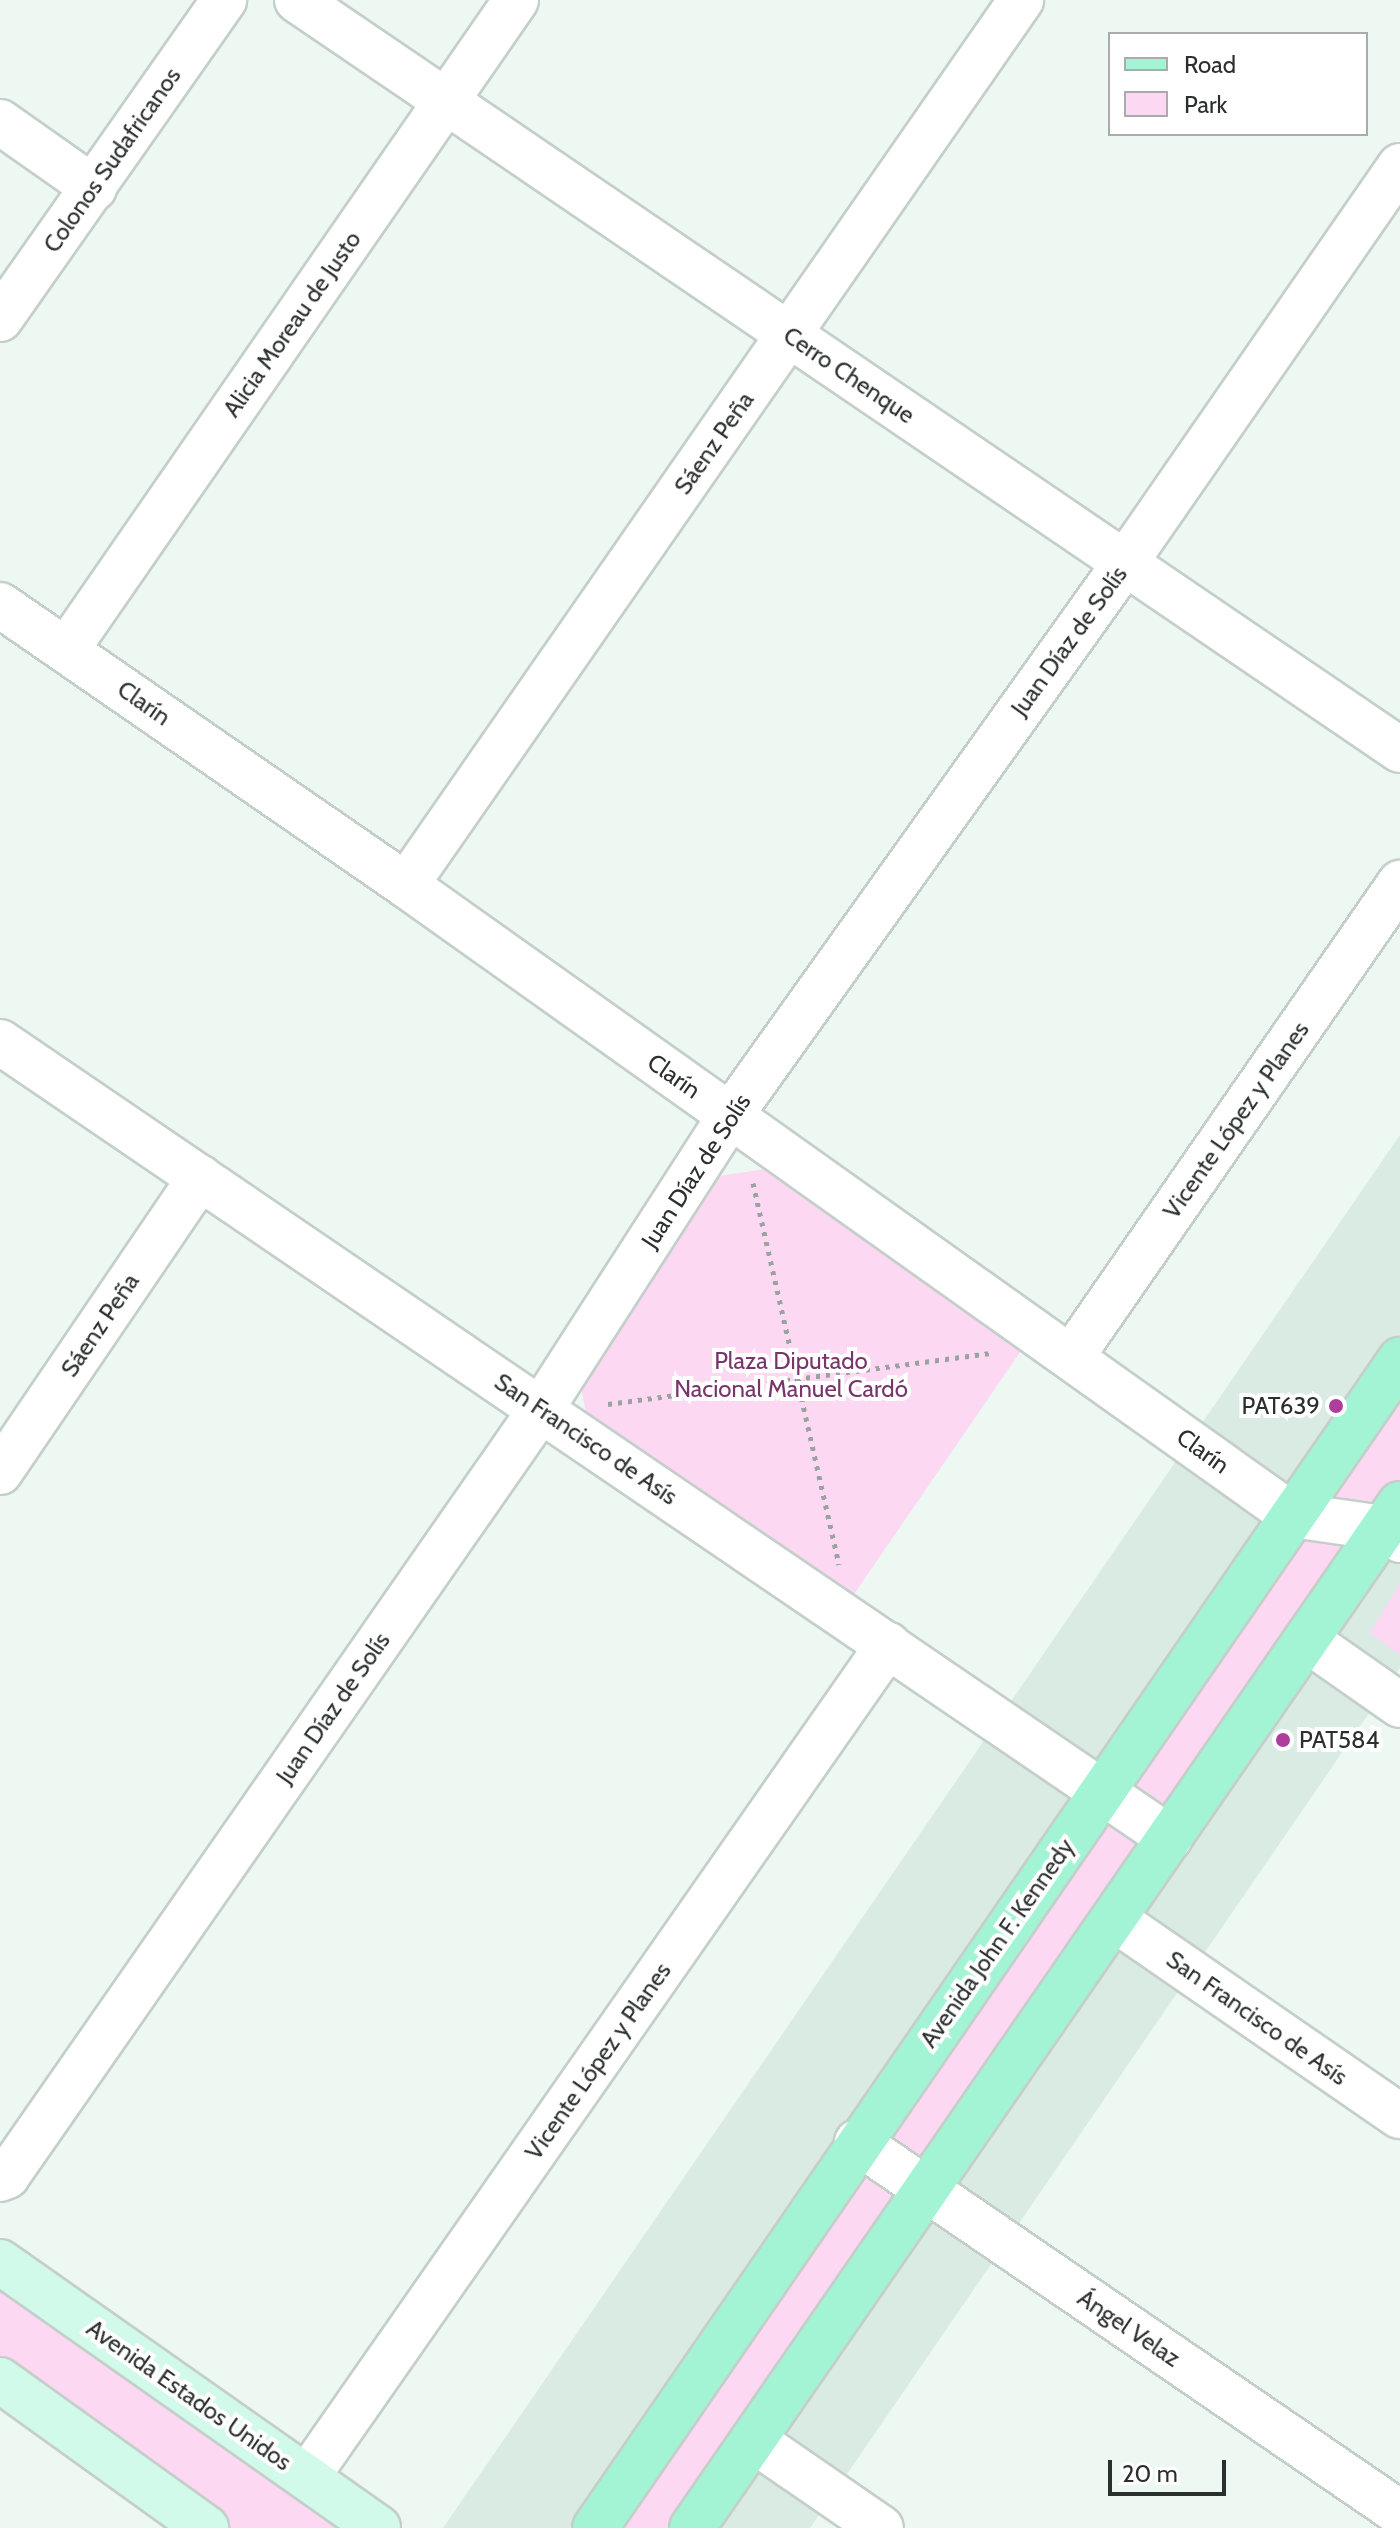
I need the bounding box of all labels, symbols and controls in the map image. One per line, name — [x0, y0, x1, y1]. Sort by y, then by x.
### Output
legend — [1108, 32, 1368, 136]
text: Road — [1184, 50, 1236, 79]
street label: Colonos Sudafricanos — [37, 62, 187, 258]
text: Park — [1184, 90, 1227, 119]
street label: Alicia Moreau de Justo — [217, 226, 367, 422]
street label: Cerro Chenque — [778, 321, 920, 429]
street label: Sáenz Peña — [668, 386, 760, 500]
street label: Juan Díaz de Solís — [1005, 560, 1133, 722]
street label: Clarín — [112, 675, 176, 731]
street label: Vicente López y Planes — [1157, 1016, 1315, 1224]
street label: Clarín — [642, 1048, 706, 1104]
street label: Juan Díaz de Solís — [635, 1088, 757, 1254]
street label: Sáenz Peña — [55, 1268, 145, 1382]
park label: Plaza Diputado Nacional Manuel Cardó — [674, 1347, 908, 1403]
street label: San Francisco de Asís — [489, 1367, 683, 1511]
place label: PAT639 — [1242, 1392, 1320, 1420]
marker: PAT639 — [1327, 1397, 1345, 1415]
street label: Clarín — [1171, 1422, 1235, 1480]
street label: Juan Díaz de Solís — [270, 1627, 396, 1789]
place label: PAT584 — [1299, 1726, 1379, 1754]
marker: PAT584 — [1274, 1731, 1292, 1749]
street label: Avenida John F. Kennedy — [914, 1833, 1080, 2053]
street label: San Francisco de Asís — [1161, 1945, 1353, 2091]
street label: Vicente López y Planes — [519, 1957, 677, 2165]
street label: Ángel Velaz — [1072, 2283, 1186, 2373]
street label: Avenida Estados Unidos — [81, 2313, 297, 2477]
scale bar — [1112, 2444, 1230, 2494]
text: 20 m — [1122, 2459, 1178, 2488]

